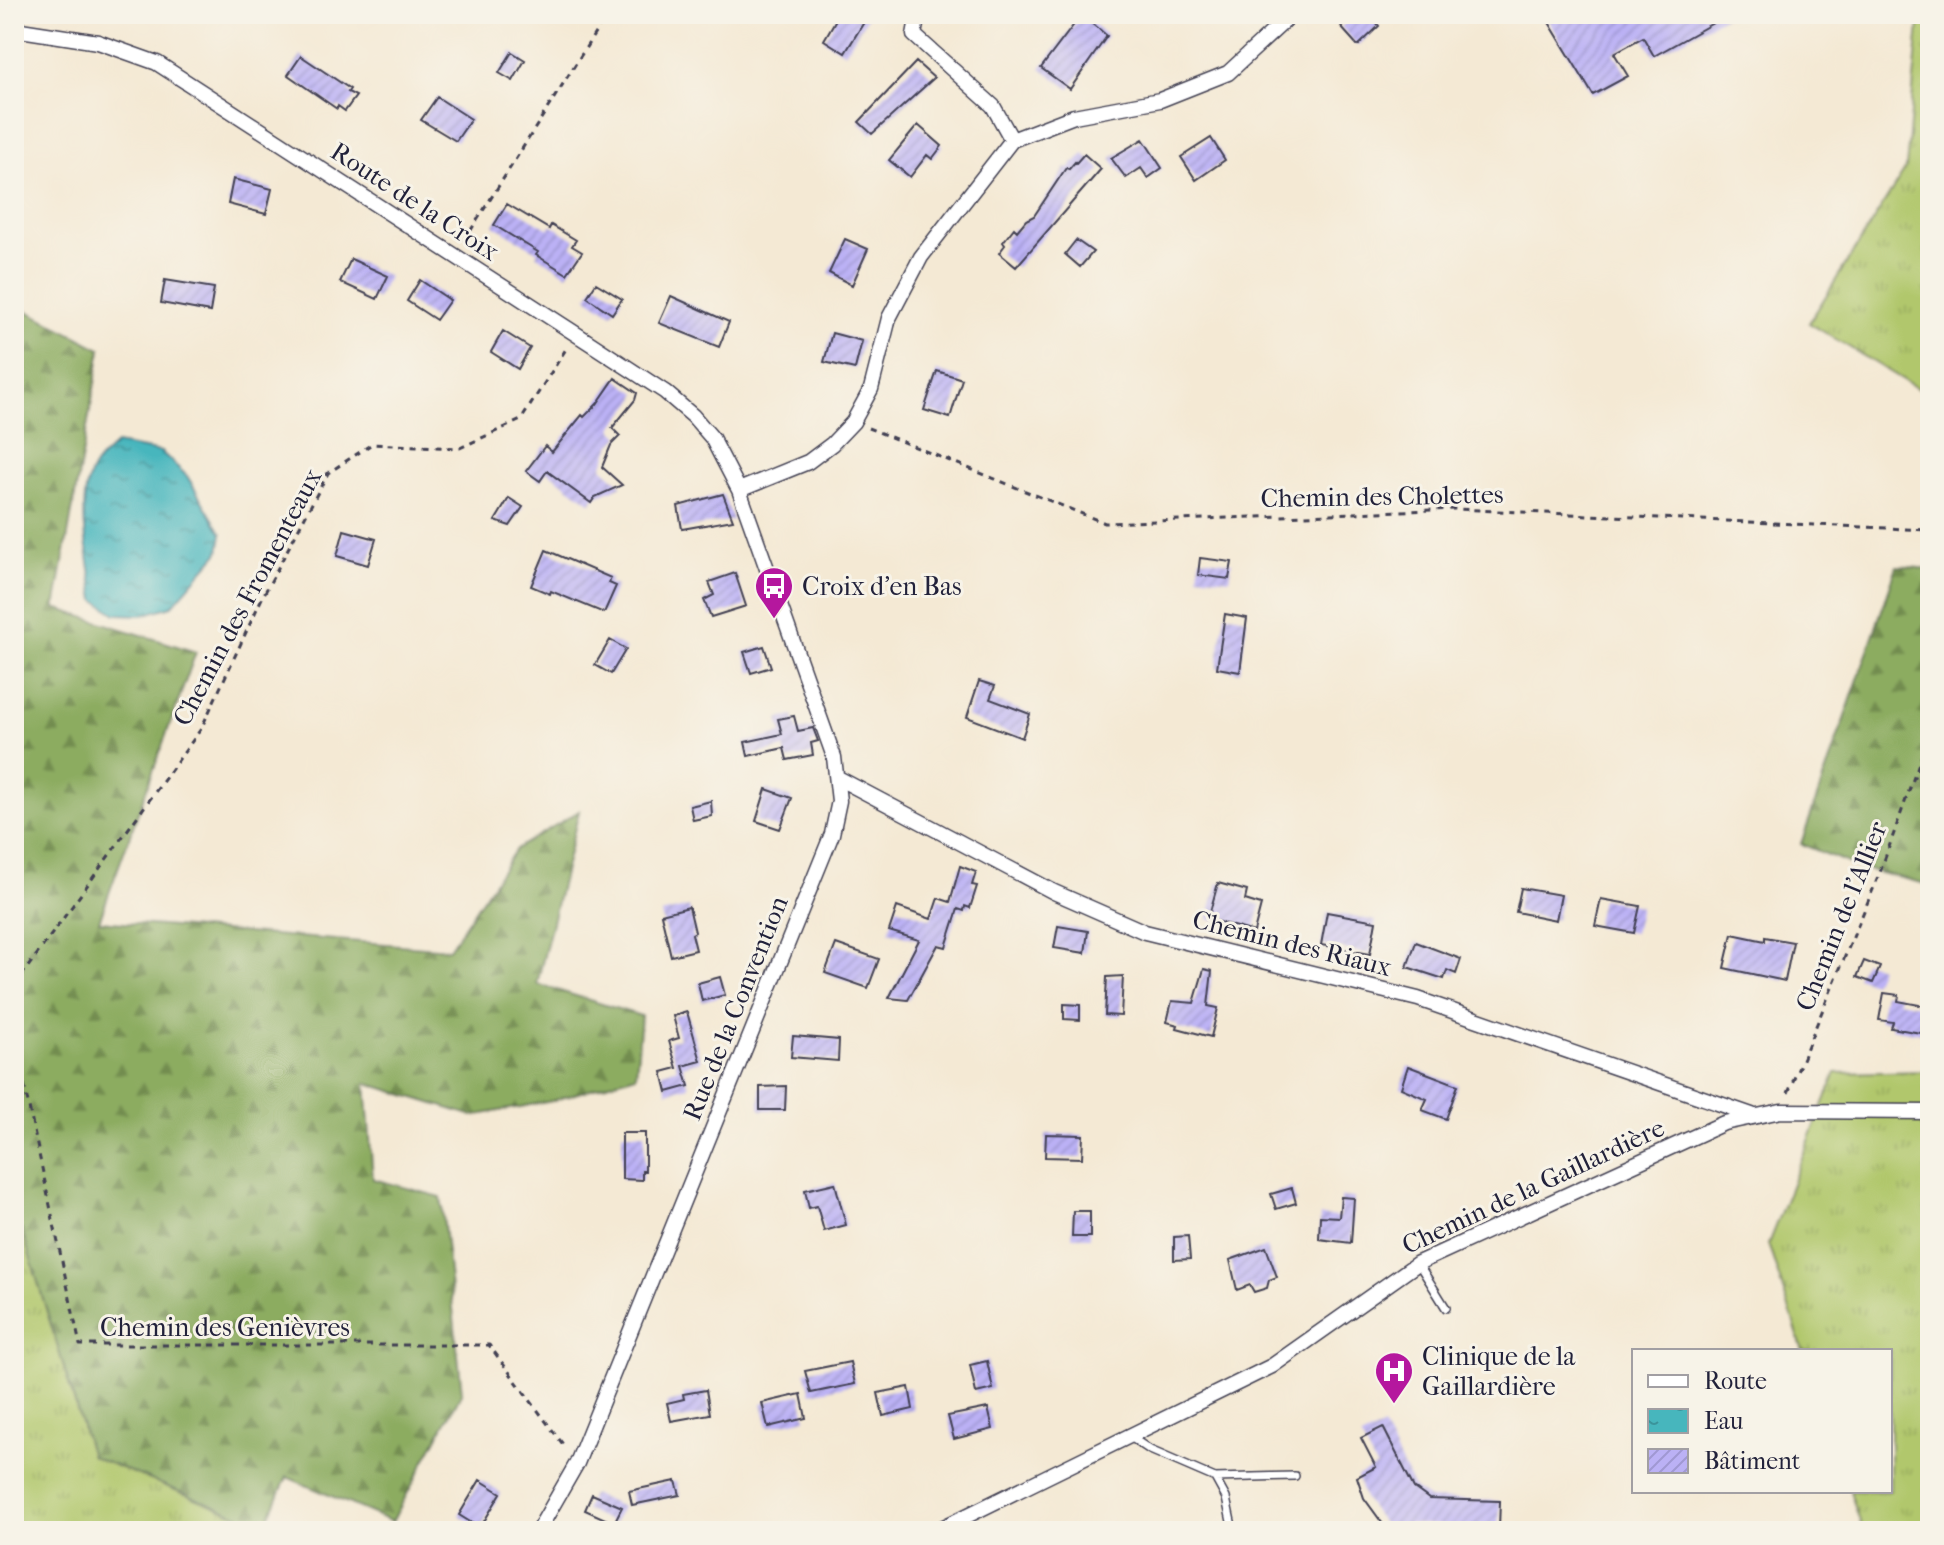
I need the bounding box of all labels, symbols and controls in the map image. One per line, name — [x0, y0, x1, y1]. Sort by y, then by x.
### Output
street label: Route de la Croix — [325, 136, 505, 267]
street label: Chemin des Fromenteaux — [167, 463, 329, 731]
street label: Chemin des Cholettes — [1260, 479, 1504, 514]
bus stop icon: Croix d'en Bas — [753, 565, 795, 620]
place label: Croix d'en Bas — [802, 571, 962, 602]
street label: Chemin de l'Allier — [1789, 817, 1894, 1015]
street label: Rue de la Convention — [676, 892, 795, 1125]
street label: Chemin des Riaux — [1189, 904, 1395, 983]
street label: Chemin de la Gaillardière — [1397, 1112, 1669, 1261]
street label: Chemin des Genièvres — [100, 1312, 350, 1343]
place label: Clinique de la Gaillardière — [1422, 1341, 1576, 1402]
legend — [1632, 1349, 1892, 1493]
hospital icon: Clinique de la Gaillardière — [1373, 1350, 1415, 1405]
text: Route — [1704, 1367, 1767, 1395]
text: Eau — [1704, 1407, 1744, 1435]
text: Bâtiment — [1704, 1447, 1801, 1475]

